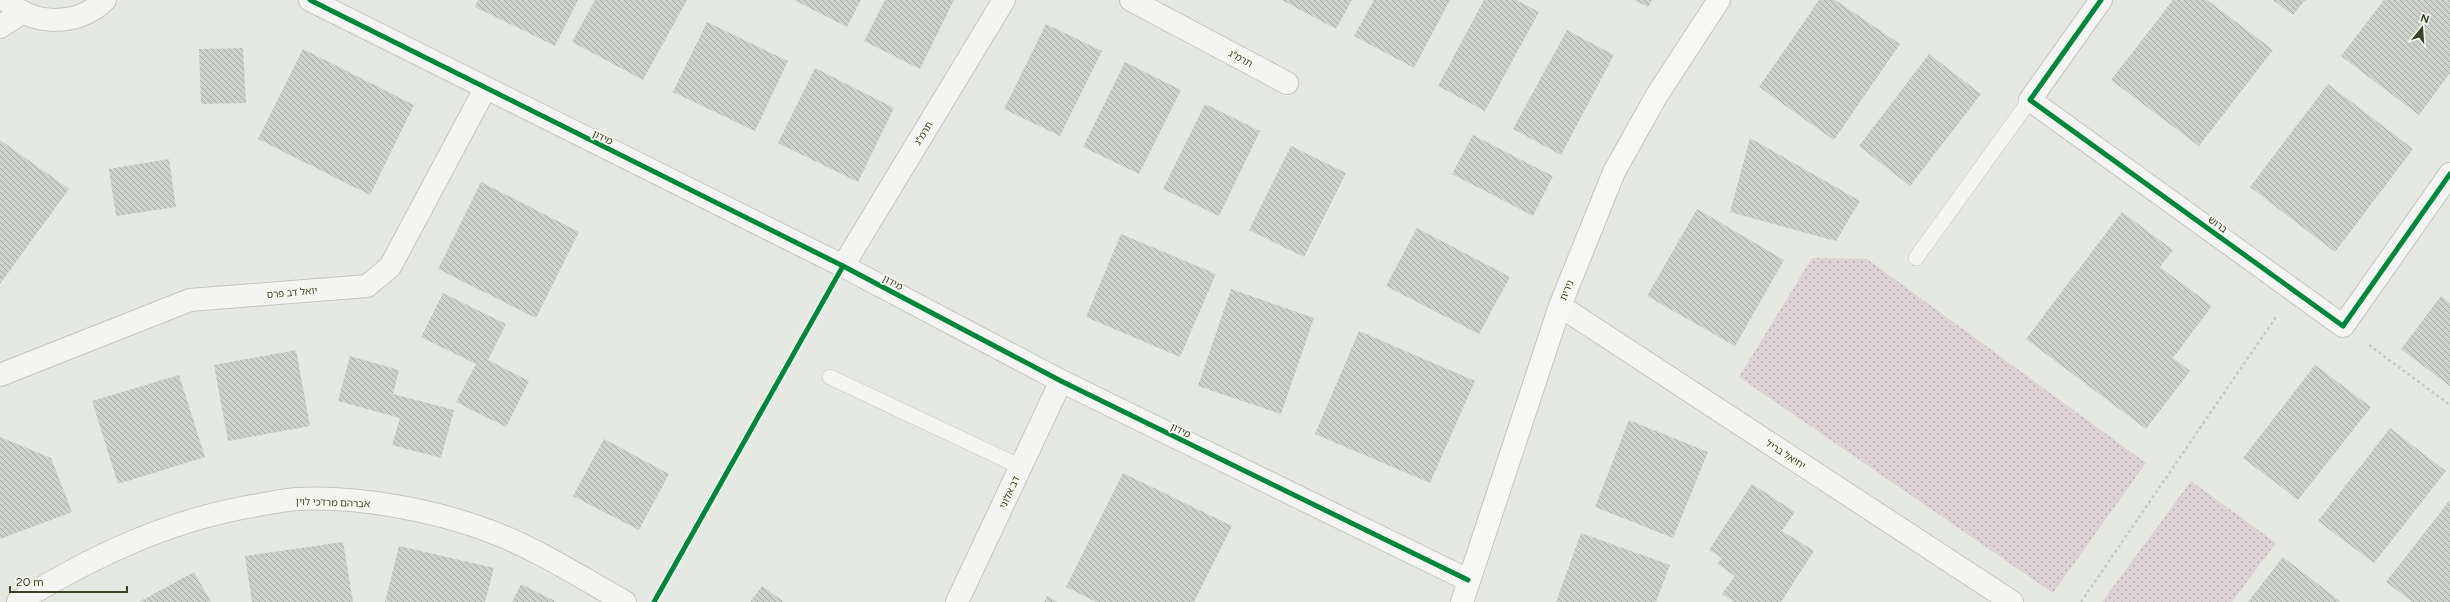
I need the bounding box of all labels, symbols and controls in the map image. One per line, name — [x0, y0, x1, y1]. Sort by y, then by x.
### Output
north arrow — [2402, 8, 2442, 48]
text: N — [2419, 11, 2431, 26]
street label: תרמ"ג — [1226, 47, 1255, 70]
street label: תרמ"ג — [911, 119, 936, 148]
street label: מידון — [590, 127, 616, 148]
street label: ברוש — [2205, 213, 2230, 236]
street label: מידון — [880, 272, 906, 293]
street label: נירית — [1556, 278, 1577, 302]
street label: יואל דב פרס — [266, 284, 318, 301]
street label: מידון — [1168, 420, 1194, 441]
street label: יחיאל בריל — [1763, 437, 1808, 472]
street label: דב אלוני — [996, 473, 1023, 511]
street label: אברהם מרדכי לוין — [296, 495, 370, 510]
scale bar — [10, 568, 127, 594]
text: 20 m — [16, 575, 44, 589]

